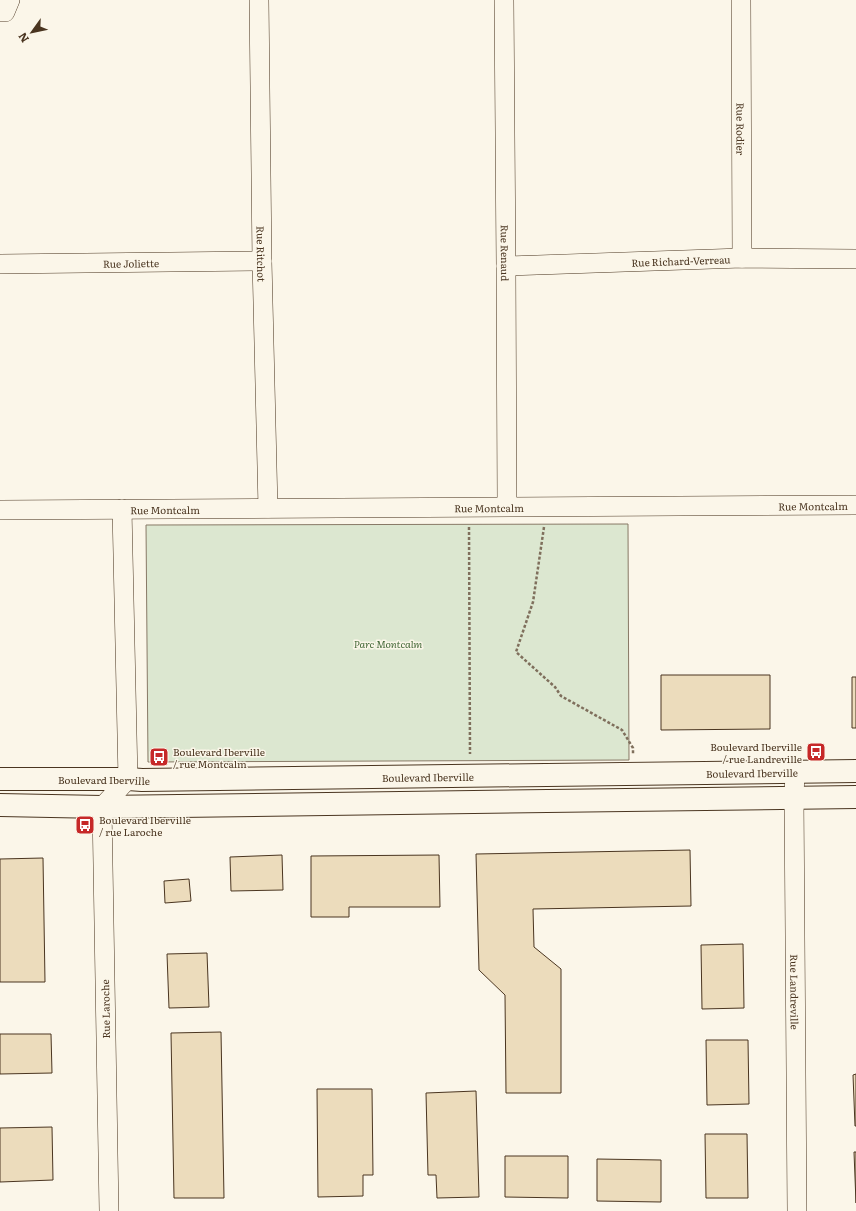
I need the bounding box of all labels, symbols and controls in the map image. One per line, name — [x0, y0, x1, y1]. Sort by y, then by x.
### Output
north arrow — [12, 12, 52, 52]
text: N — [14, 30, 32, 46]
street label: Rue Rodier — [734, 103, 749, 156]
street label: Rue Renaud — [498, 225, 514, 281]
street label: Rue Ritchot — [254, 226, 270, 282]
street label: Rue Richard-Verreau — [631, 251, 731, 269]
street label: Rue Joliette — [103, 255, 159, 270]
street label: Rue Montcalm — [778, 498, 848, 513]
street label: Rue Montcalm — [454, 499, 524, 515]
street label: Rue Montcalm — [130, 501, 200, 517]
park label: Parc Montcalm — [354, 636, 423, 651]
place label: Boulevard Iberville / rue Landreville — [710, 739, 802, 766]
bus stop icon: Boulevard Iberville / rue Landreville — [805, 741, 827, 763]
place label: Boulevard Iberville / rue Montcalm — [173, 744, 265, 771]
bus stop icon: Boulevard Iberville / rue Montcalm — [148, 746, 170, 768]
street label: Boulevard Iberville — [706, 764, 798, 780]
street label: Boulevard Iberville — [382, 768, 474, 784]
street label: Boulevard Iberville — [58, 772, 150, 788]
place label: Boulevard Iberville / rue Laroche — [99, 812, 191, 839]
bus stop icon: Boulevard Iberville / rue Laroche — [74, 814, 96, 836]
street label: Rue Landreville — [788, 954, 803, 1030]
street label: Rue Laroche — [97, 979, 113, 1039]

